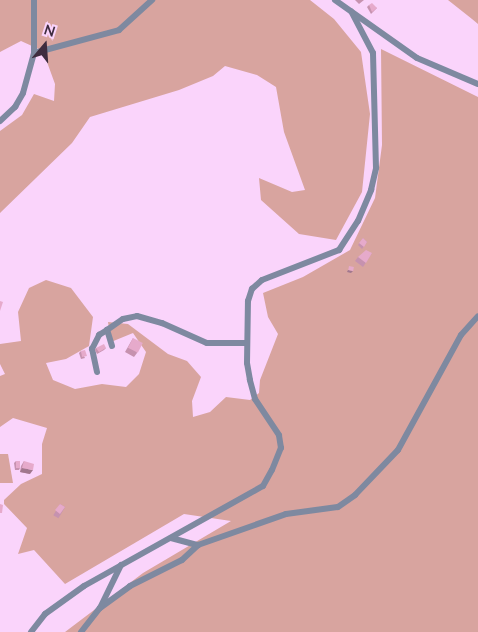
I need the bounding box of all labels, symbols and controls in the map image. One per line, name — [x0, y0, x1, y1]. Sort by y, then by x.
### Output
north arrow — [20, 20, 70, 70]
text: N — [42, 21, 58, 40]

